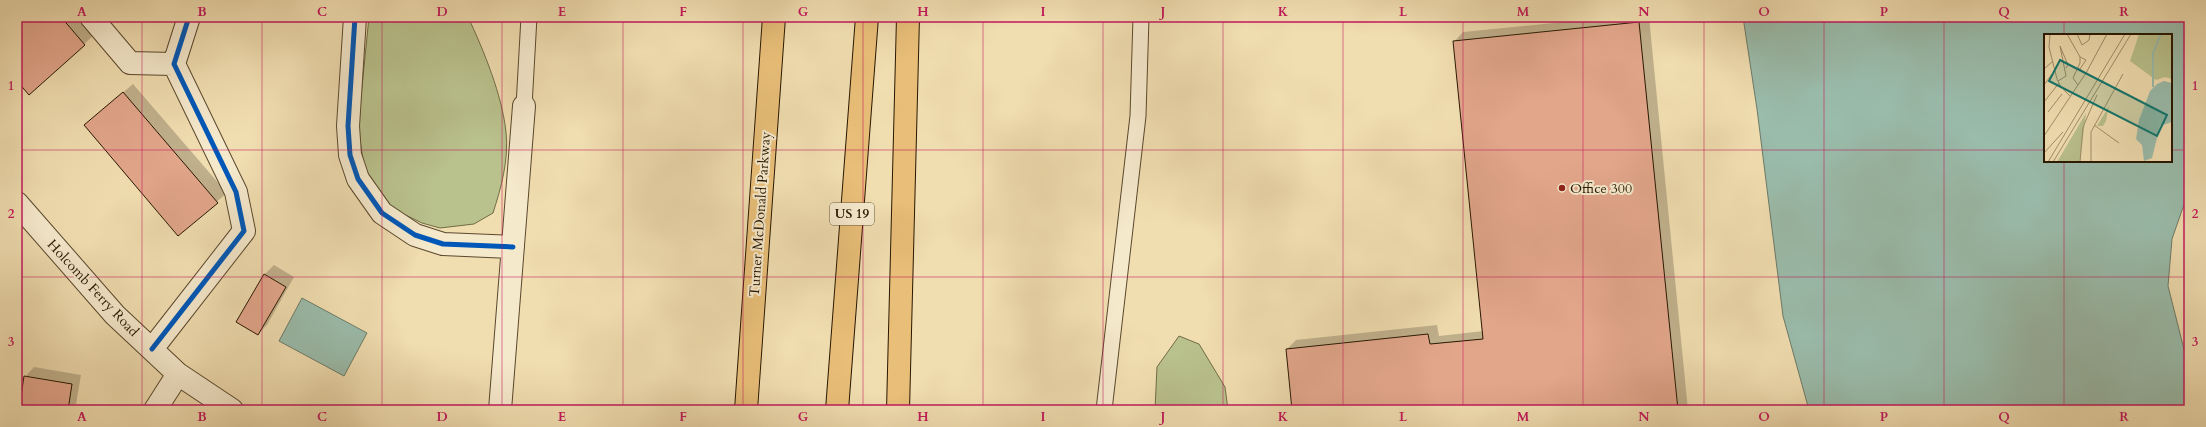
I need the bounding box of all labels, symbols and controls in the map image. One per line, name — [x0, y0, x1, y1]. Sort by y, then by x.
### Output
text: A — [77, 3, 87, 21]
text: B — [197, 3, 207, 21]
text: C — [317, 3, 327, 21]
text: D — [436, 3, 448, 21]
text: E — [558, 3, 566, 21]
text: F — [679, 3, 687, 21]
text: G — [798, 3, 809, 21]
text: H — [917, 3, 929, 21]
text: I — [1040, 3, 1046, 21]
text: J — [1159, 3, 1166, 21]
text: K — [1278, 3, 1289, 21]
text: L — [1399, 3, 1408, 21]
text: M — [1517, 3, 1530, 21]
text: N — [1638, 3, 1650, 21]
text: O — [1758, 3, 1770, 21]
text: P — [1880, 3, 1888, 21]
text: Q — [1998, 3, 2010, 21]
text: R — [2119, 3, 2129, 21]
inset map — [2044, 34, 2172, 162]
text: 1 — [8, 77, 14, 95]
text: 1 — [2192, 77, 2198, 95]
street label: Turner McDonald Parkway — [745, 130, 775, 297]
place label: Office 300 — [1570, 179, 1632, 198]
marker: Office 300 — [1557, 183, 1567, 193]
road number: US 19 — [830, 203, 874, 225]
text: 2 — [8, 205, 15, 223]
text: 2 — [2192, 205, 2199, 223]
street label: Holcomb Ferry Road — [43, 235, 143, 341]
text: 3 — [8, 333, 15, 351]
text: 3 — [2192, 333, 2199, 351]
text: A — [77, 408, 87, 426]
text: B — [197, 408, 207, 426]
text: C — [317, 408, 327, 426]
text: D — [436, 408, 448, 426]
text: E — [558, 408, 566, 426]
text: F — [679, 408, 687, 426]
text: G — [798, 408, 809, 426]
text: H — [917, 408, 929, 426]
text: I — [1040, 408, 1046, 426]
text: J — [1159, 408, 1166, 426]
text: K — [1278, 408, 1289, 426]
text: L — [1399, 408, 1408, 426]
text: M — [1517, 408, 1530, 426]
text: N — [1638, 408, 1650, 426]
text: O — [1758, 408, 1770, 426]
text: P — [1880, 408, 1888, 426]
text: Q — [1998, 408, 2010, 426]
text: R — [2119, 408, 2129, 426]

